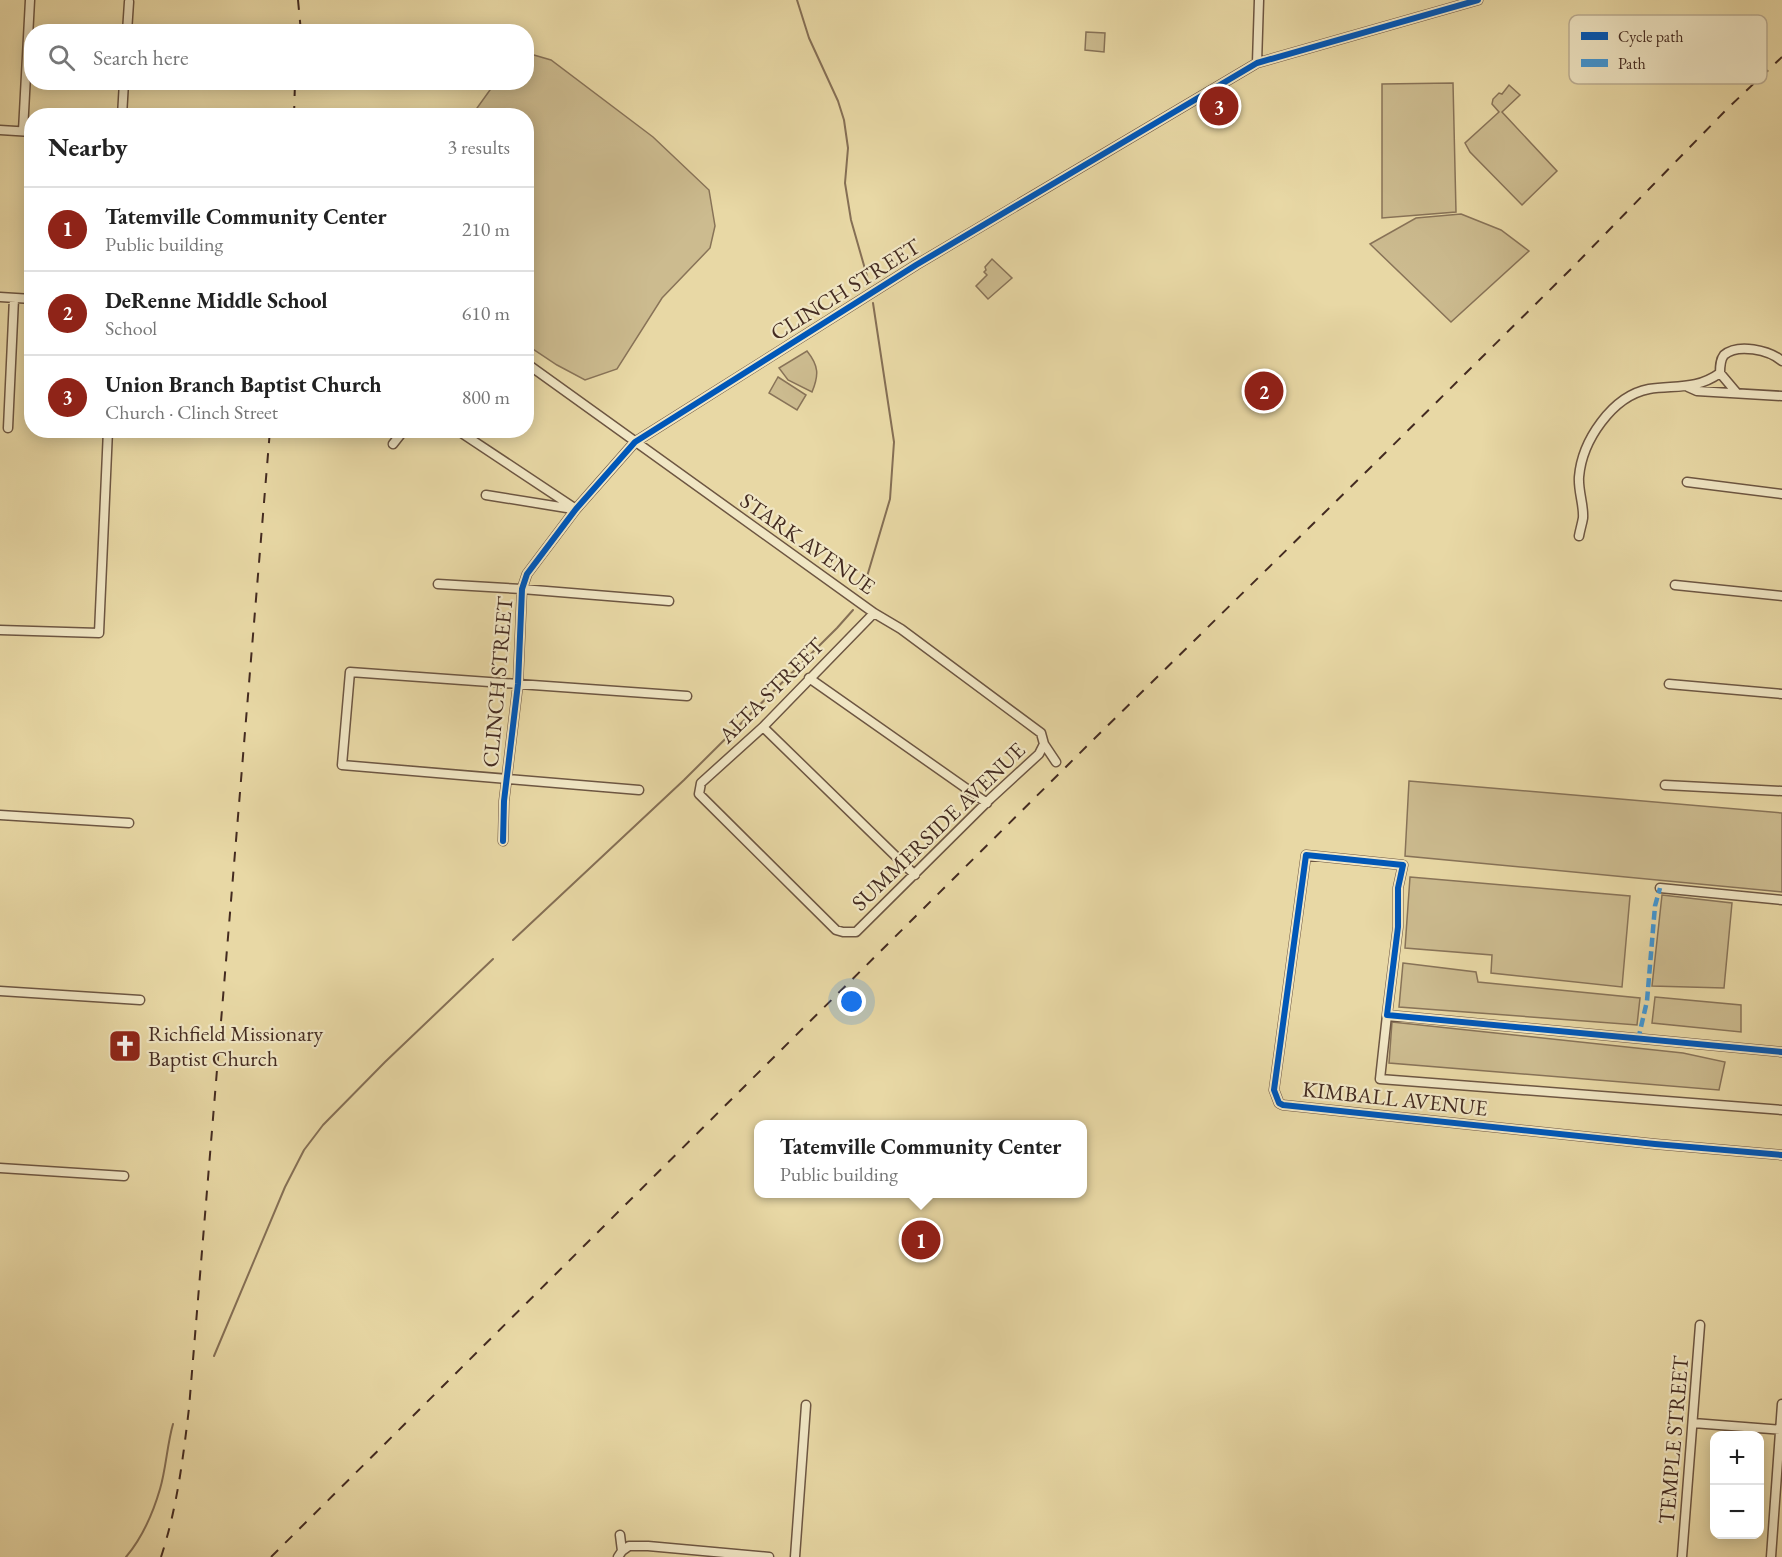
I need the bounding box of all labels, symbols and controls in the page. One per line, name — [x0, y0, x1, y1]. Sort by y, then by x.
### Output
legend — [1569, 15, 1767, 84]
search box — [24, 24, 534, 90]
text: Cycle path — [1618, 26, 1683, 47]
icon: search — [45, 41, 78, 74]
text: Search here — [93, 43, 188, 72]
text: Path — [1618, 53, 1646, 74]
pin: 3 — [1200, 84, 1238, 128]
text: Nearby — [48, 130, 128, 164]
text: 3 results — [447, 134, 510, 160]
text: Tatemville Community Center — [105, 202, 387, 231]
text: 1 — [62, 216, 73, 242]
text: 210 m — [462, 216, 510, 242]
text: Public building — [105, 231, 223, 257]
street label: CLINCH STREET — [765, 232, 926, 347]
text: DeRenne Middle School — [105, 286, 328, 315]
text: 2 — [62, 300, 73, 326]
text: 610 m — [462, 300, 510, 326]
text: School — [105, 315, 157, 341]
pin: 2 — [1244, 368, 1284, 414]
text: Union Branch Baptist Church — [105, 370, 382, 399]
text: 3 — [62, 384, 73, 410]
text: 800 m — [462, 384, 510, 410]
text: Church · Clinch Street — [105, 399, 278, 425]
street label: STARK AVENUE — [734, 486, 881, 601]
street label: CLINCH STREET — [476, 595, 519, 769]
street label: ALTA STREET — [712, 631, 831, 750]
street label: SUMMERSIDE AVENUE — [845, 736, 1031, 917]
your location — [837, 987, 866, 1016]
place label: Richfield Missionary Baptist Church — [148, 1019, 324, 1073]
church icon: Richfield Missionary Baptist Church — [107, 1028, 143, 1064]
street label: KIMBALL AVENUE — [1301, 1074, 1489, 1123]
popup — [754, 1120, 1087, 1198]
text: Tatemville Community Center — [780, 1132, 1061, 1161]
text: Public building — [780, 1161, 898, 1187]
pin: 1 — [902, 1218, 940, 1262]
street label: TEMPLE STREET — [1652, 1354, 1695, 1525]
map controls — [1710, 1431, 1764, 1539]
button: + — [1710, 1431, 1764, 1485]
button: − — [1710, 1485, 1764, 1539]

